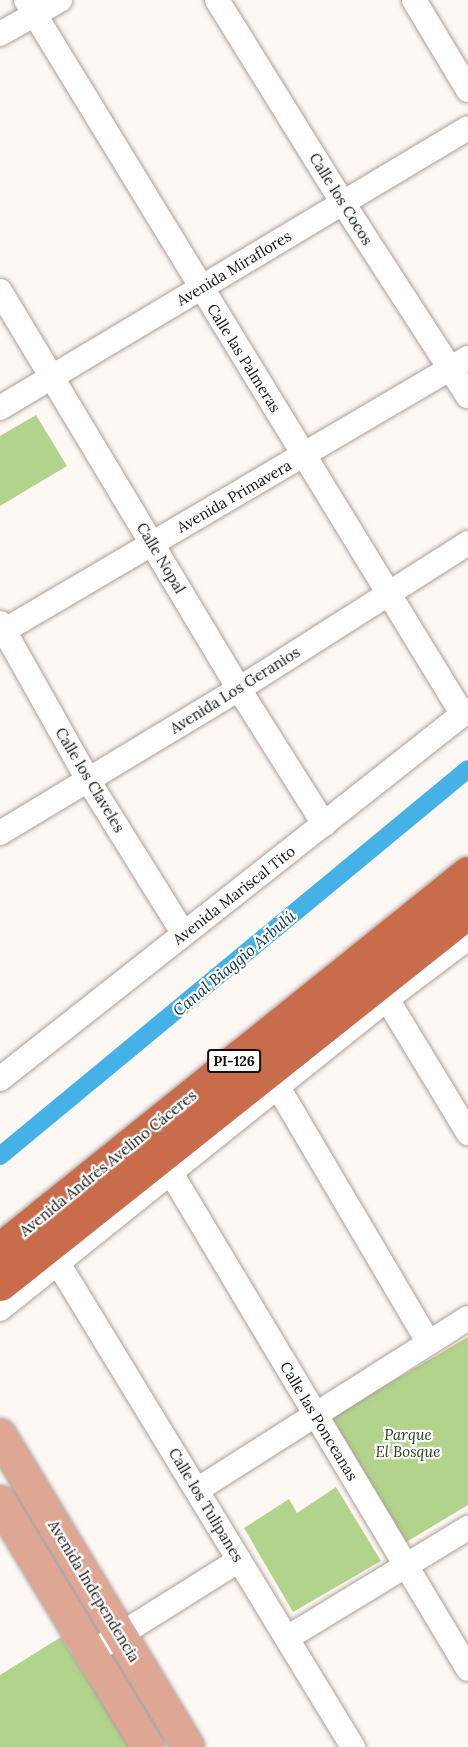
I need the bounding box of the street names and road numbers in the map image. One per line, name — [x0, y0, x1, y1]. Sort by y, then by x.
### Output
street label: Calle los Cocos — [306, 150, 376, 248]
street label: Avenida Miraflores — [173, 227, 295, 309]
street label: Calle las Palmeras — [203, 300, 285, 416]
street label: Avenida Primavera — [174, 456, 294, 536]
street label: Calle Nopal — [133, 519, 189, 597]
street label: Avenida Los Geranios — [167, 643, 303, 737]
street label: Calle los Claveles — [52, 724, 128, 836]
street label: Avenida Mariscal Tito — [169, 842, 299, 948]
road number: PI-126 — [207, 1050, 261, 1072]
street label: Avenida Andrés Avelino Cáceres — [16, 1086, 200, 1240]
street label: Calle las Ponceanas — [276, 1358, 362, 1484]
street label: Calle los Tulipanes — [165, 1445, 247, 1565]
street label: Avenida Independencia — [45, 1517, 143, 1665]

